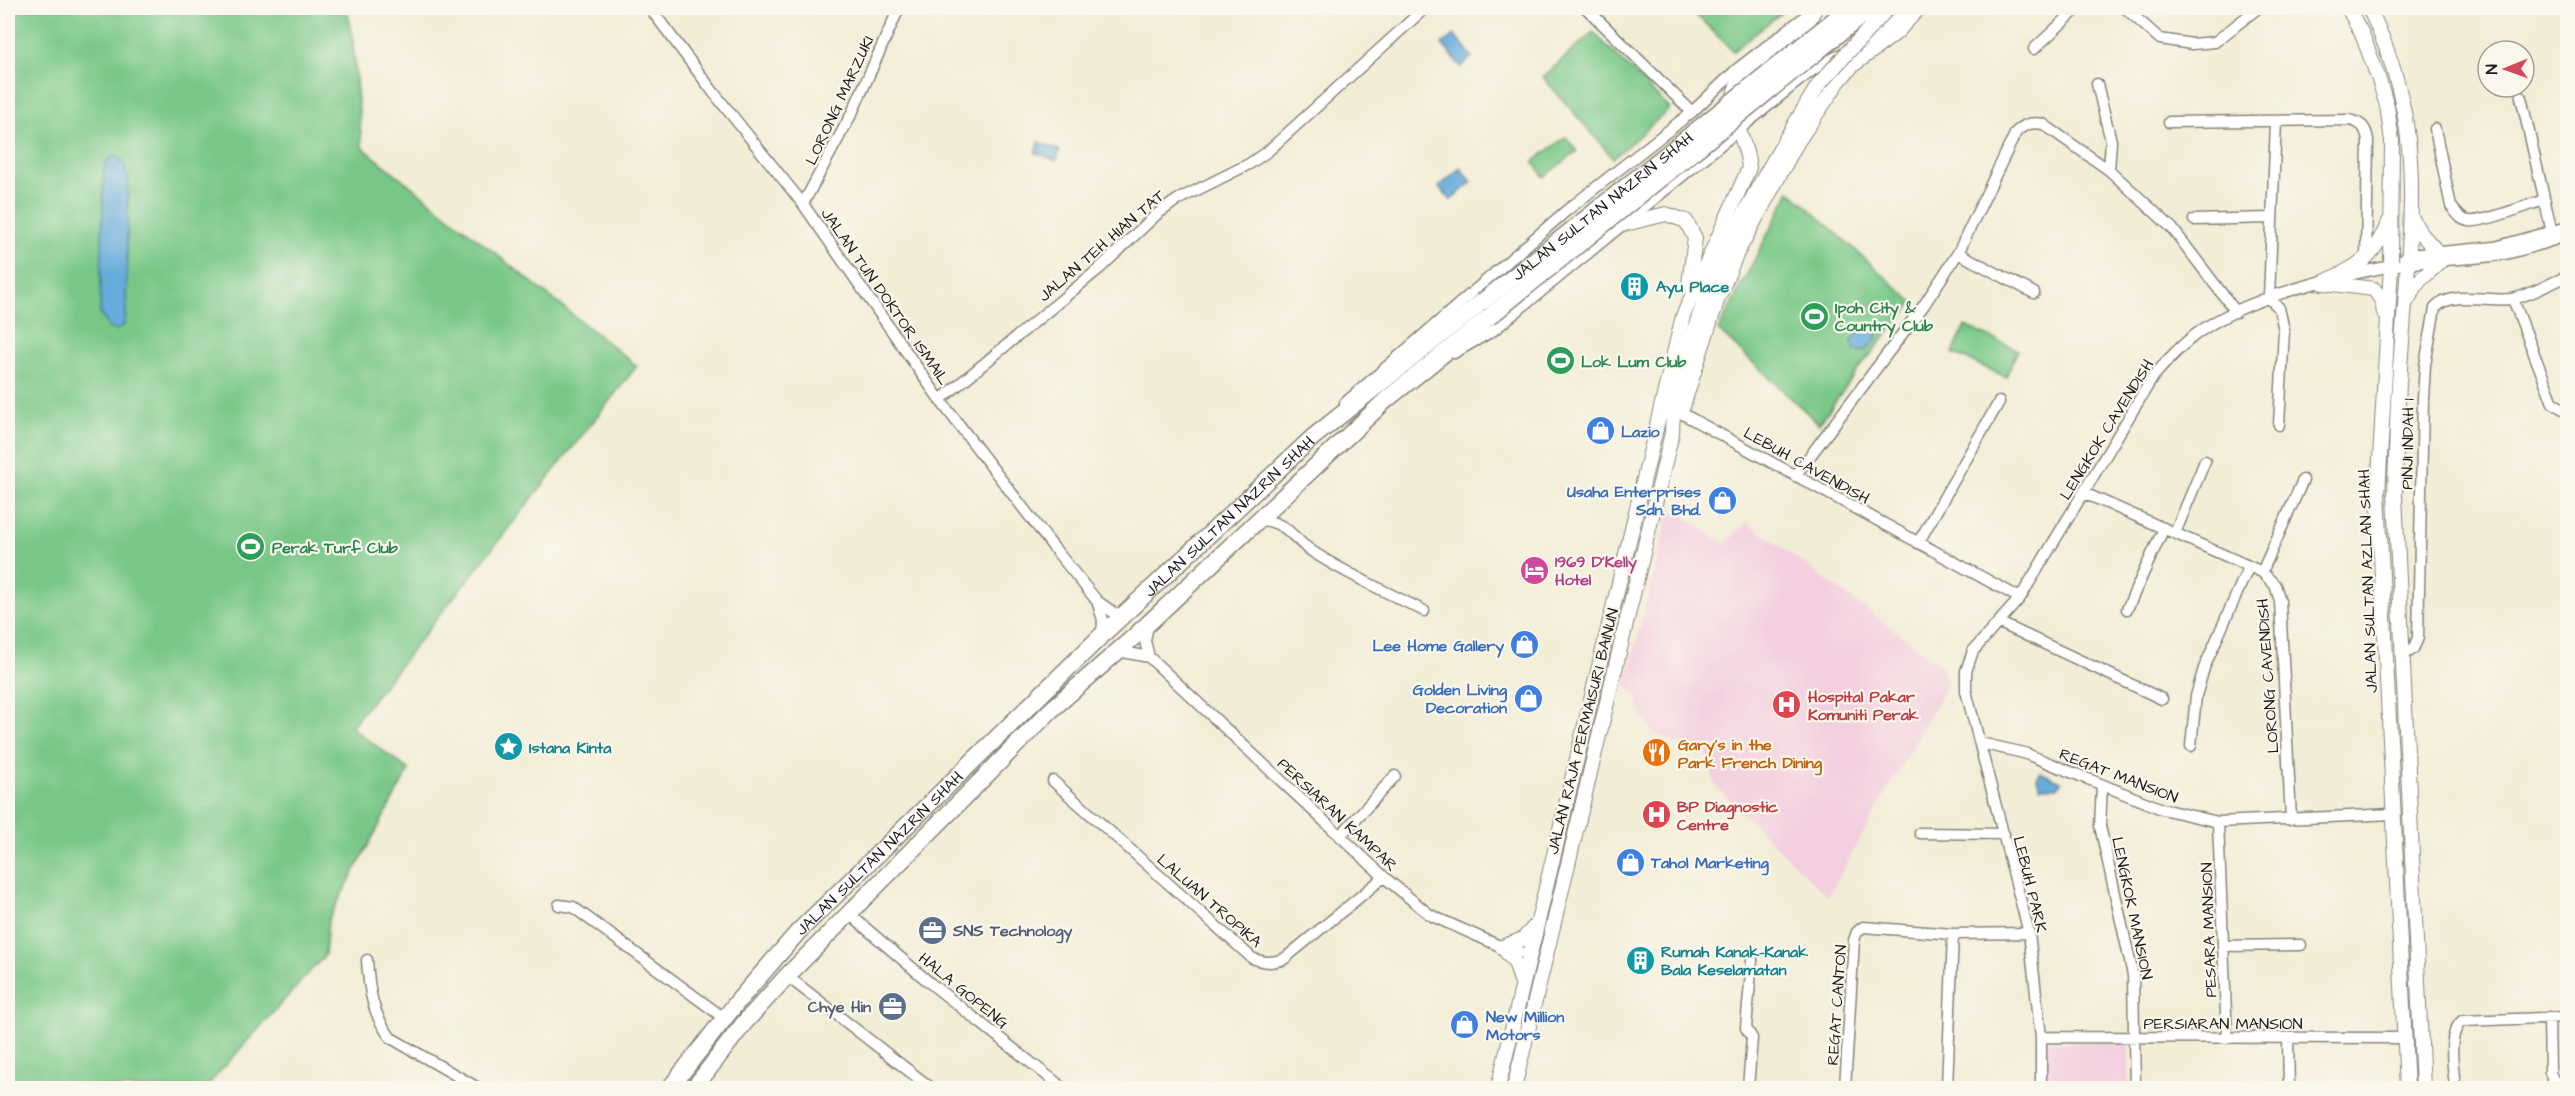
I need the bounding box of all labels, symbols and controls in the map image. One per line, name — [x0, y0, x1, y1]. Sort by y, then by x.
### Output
street label: LORONG MARZUKI — [800, 32, 879, 168]
north arrow — [2476, 39, 2536, 99]
text: N — [2481, 64, 2503, 74]
street label: JALAN SULTAN NAZRIN SHAH — [1508, 127, 1698, 286]
street label: JALAN TEH HIAN TAT — [1034, 185, 1170, 307]
street label: JALAN TUN DOKTOR ISMAIL — [816, 204, 955, 389]
building icon: Ayu Place — [1619, 270, 1651, 302]
place label: Ayu Place — [1656, 276, 1730, 299]
place label: Ipoh City & Country Club — [1835, 297, 1933, 338]
sports icon: Ipoh City & Country Club — [1798, 300, 1830, 332]
sports icon: Lok Lum Club — [1544, 345, 1576, 377]
place label: Lok Lum Club — [1581, 351, 1686, 373]
street label: LENGKOK CAVENDISH — [2055, 355, 2159, 504]
street label: PINJI INDAH 1 — [2396, 398, 2420, 490]
shop icon: Lazio — [1584, 415, 1616, 447]
place label: Lazio — [1621, 421, 1661, 443]
street label: LEBUH CAVENDISH — [1740, 422, 1874, 510]
street label: JALAN SULTAN NAZRIN SHAH — [1140, 431, 1320, 602]
street label: JALAN SULTAN AZLAN SHAH — [2353, 468, 2383, 693]
place label: Usaha Enterprises Sdn. Bhd. — [1567, 481, 1701, 521]
shop icon: Usaha Enterprises Sdn. Bhd. — [1706, 484, 1738, 516]
sports icon: Perak Turf Club — [235, 531, 267, 563]
place label: Perak Turf Club — [272, 537, 398, 559]
place label: 1969 D'Kelly Hotel — [1555, 551, 1637, 591]
hotel icon: 1969 D'Kelly Hotel — [1518, 554, 1550, 586]
street label: LORONG CAVENDISH — [2252, 597, 2284, 754]
street label: JALAN RAJA PERMAISURI BAINUN — [1542, 606, 1624, 857]
shop icon: Lee Home Gallery — [1509, 629, 1541, 661]
place label: Lee Home Gallery — [1372, 635, 1504, 658]
place label: Golden Living Decoration — [1413, 679, 1508, 719]
shop icon: Golden Living Decoration — [1512, 682, 1544, 714]
place label: Hospital Pakar Komuniti Perak — [1808, 686, 1919, 726]
hospital icon: Hospital Pakar Komuniti Perak — [1771, 689, 1803, 721]
place icon: Istana Kinta — [492, 731, 524, 763]
place label: Gary's in the Park French Dining — [1678, 734, 1823, 776]
place label: Istana Kinta — [529, 737, 612, 759]
restaurant icon: Gary's in the Park French Dining — [1641, 737, 1673, 769]
street label: REGAT MANSION — [2056, 743, 2181, 809]
street label: PERSIARAN KAMPAR — [1272, 753, 1402, 876]
street label: JALAN SULTAN NAZRIN SHAH — [791, 766, 969, 941]
place label: BP Diagnostic Centre — [1677, 796, 1779, 836]
hospital icon: BP Diagnostic Centre — [1640, 799, 1672, 831]
street label: LEBUH PARK — [2007, 834, 2053, 935]
street label: LENGKOK MANSION — [2106, 835, 2158, 981]
shop icon: Tahol Marketing — [1614, 846, 1646, 878]
street label: LALUAN TROPIKA — [1152, 849, 1267, 953]
place label: Tahol Marketing — [1650, 852, 1770, 876]
street label: PESARA MANSION — [2196, 862, 2222, 998]
office icon: SNS Technology — [916, 914, 948, 946]
place label: SNS Technology — [952, 920, 1072, 944]
place label: Rumah Kanak-Kanak Bala Keselamatan — [1661, 941, 1808, 981]
building icon: Rumah Kanak-Kanak Bala Keselamatan — [1624, 944, 1656, 976]
street label: REGAT CANTON — [1822, 944, 1852, 1066]
street label: HALA GOPENG — [914, 948, 1013, 1034]
office icon: Chye Hin — [876, 990, 908, 1022]
place label: Chye Hin — [808, 996, 871, 1019]
place label: New Million Motors — [1486, 1006, 1564, 1046]
shop icon: New Million Motors — [1449, 1009, 1481, 1041]
street label: PERSIARAN MANSION — [2143, 1013, 2303, 1035]

